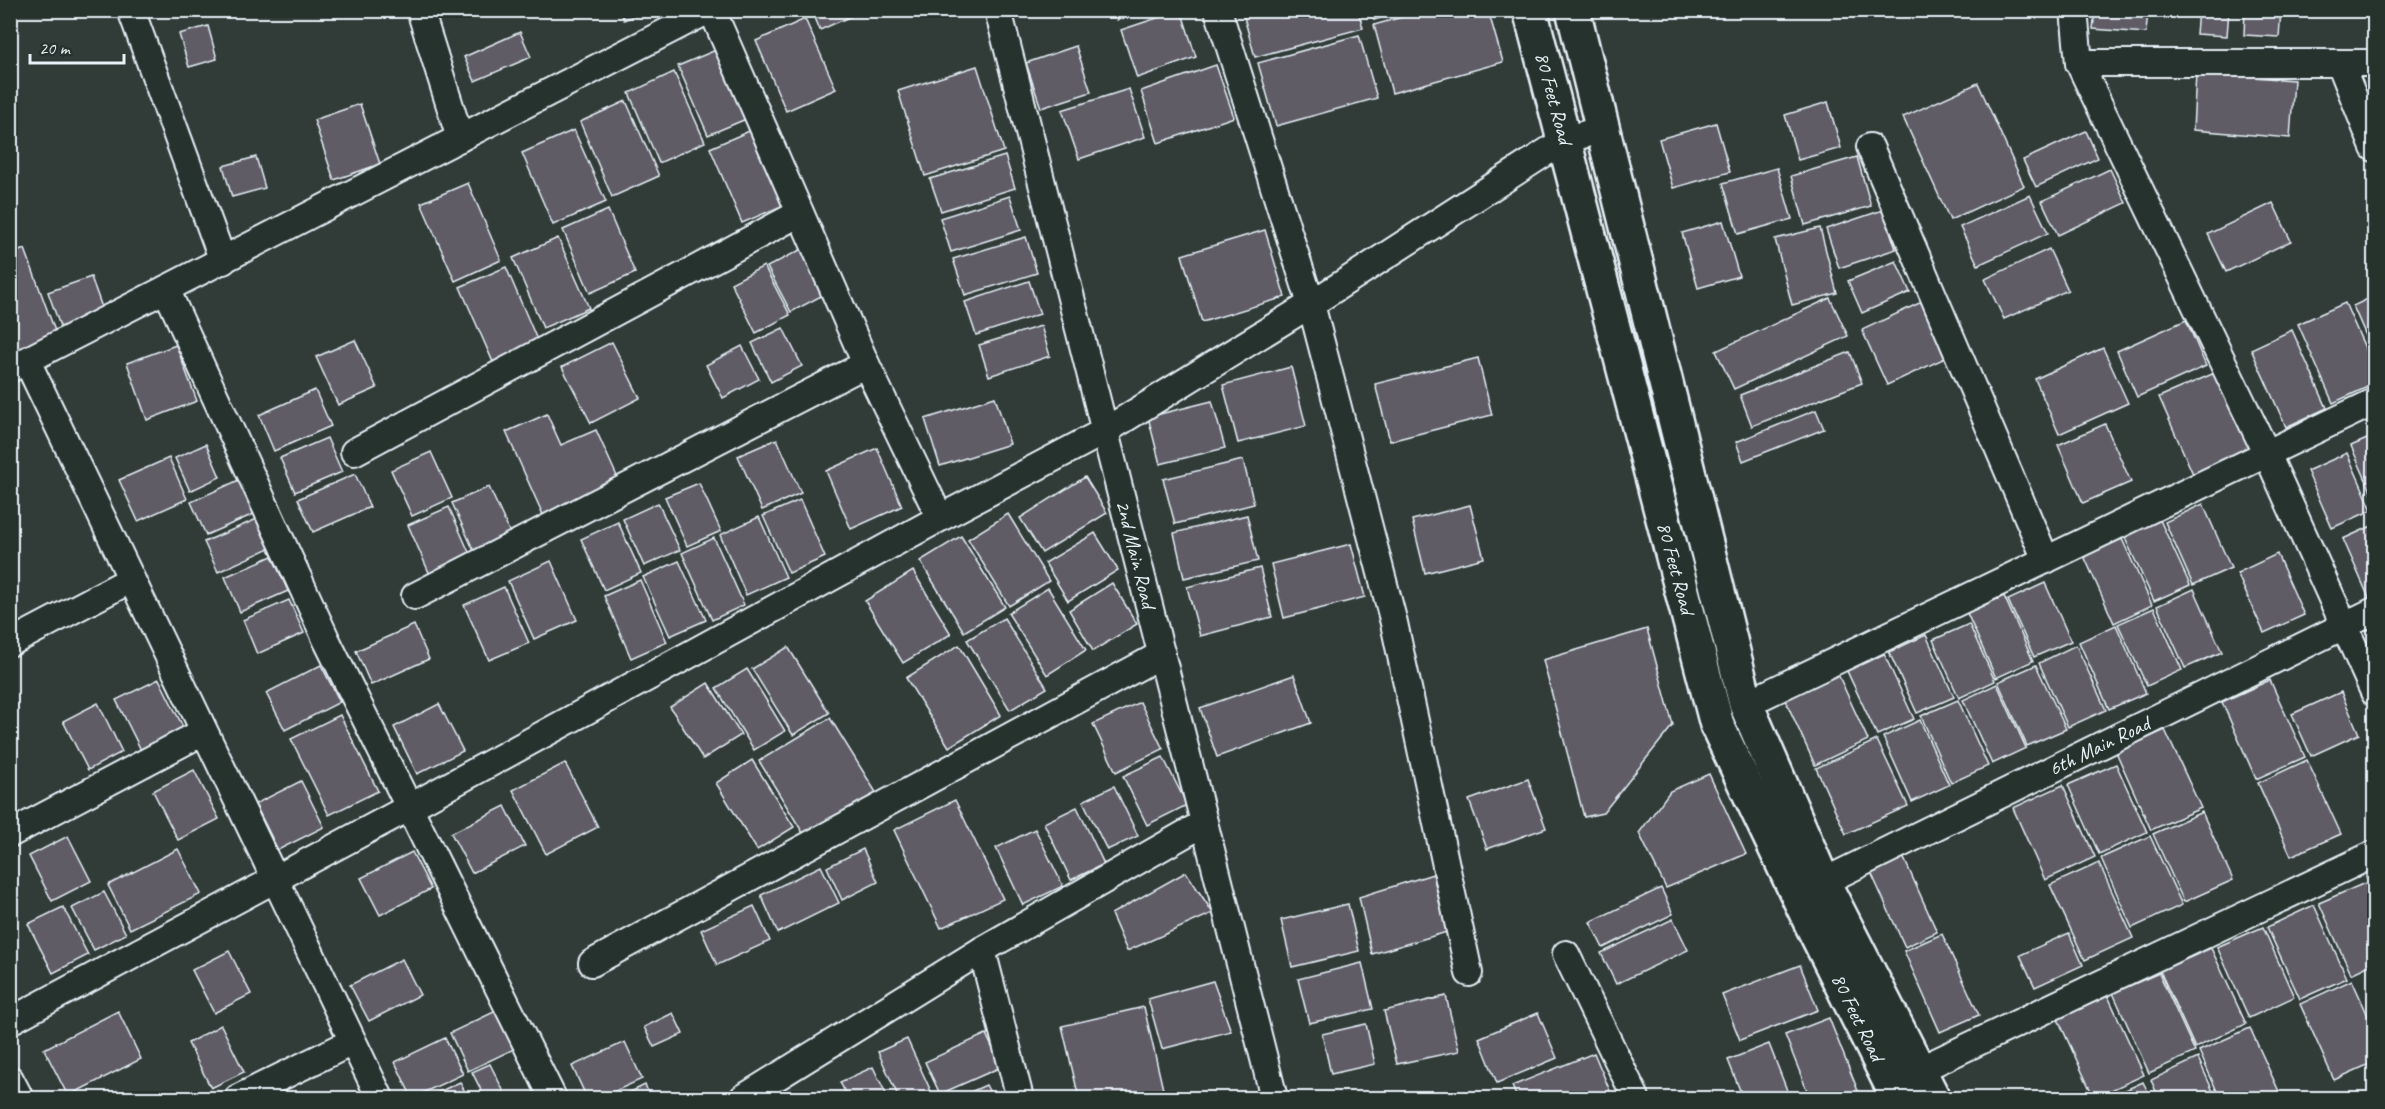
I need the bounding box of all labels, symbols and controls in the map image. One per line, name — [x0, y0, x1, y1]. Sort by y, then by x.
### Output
scale bar — [30, 27, 124, 65]
text: 20 m — [39, 37, 72, 59]
street label: 80 Feet Road — [1529, 49, 1580, 150]
street label: 2nd Main Road — [1110, 497, 1163, 614]
street label: 80 Feet Road — [1651, 519, 1702, 620]
street label: 6th Main Road — [2044, 709, 2157, 782]
street label: 80 Feet Road — [1826, 969, 1892, 1068]

